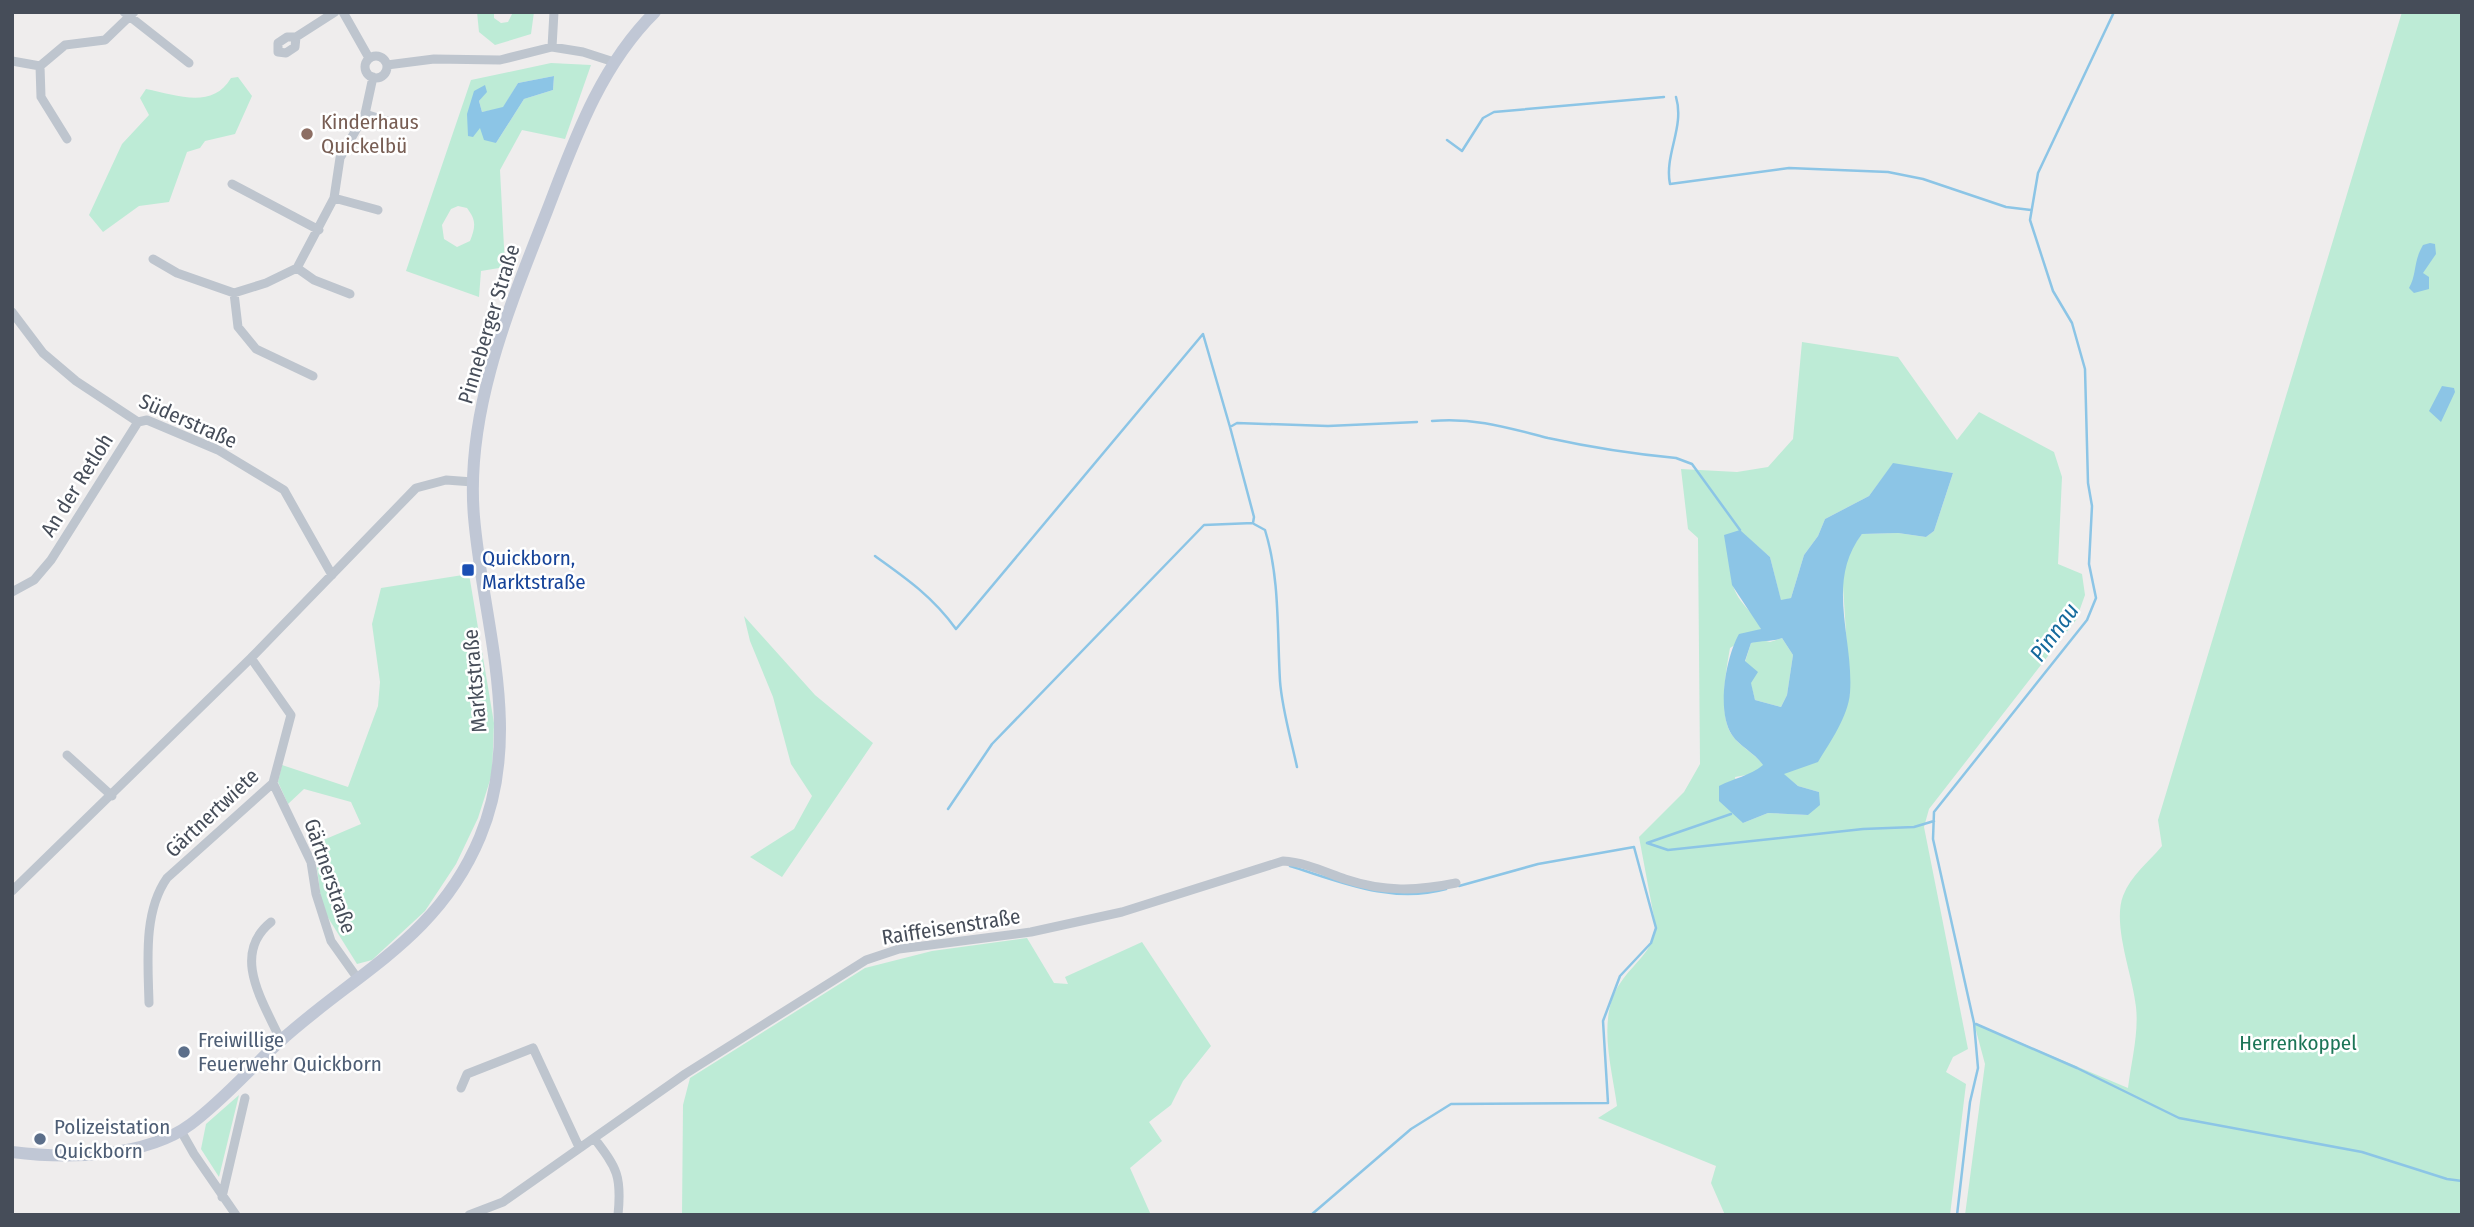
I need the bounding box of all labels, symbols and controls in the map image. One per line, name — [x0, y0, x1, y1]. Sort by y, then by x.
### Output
place label: Kinderhaus Quickelbü — [321, 109, 419, 159]
marker: Kinderhaus Quickelbü — [299, 126, 315, 142]
street label: Pinneberger Straße — [452, 241, 526, 407]
street label: Süderstraße — [135, 388, 241, 454]
street label: An der Retloh — [35, 429, 119, 541]
place label: Quickborn, Marktstraße — [482, 545, 586, 595]
marker: Quickborn, Marktstraße — [460, 562, 476, 578]
water label: Pinnau — [2023, 597, 2085, 667]
street label: Marktstraße — [458, 628, 492, 734]
street label: Gärtnertwiete — [160, 763, 264, 863]
street label: Gärtnerstraße — [298, 815, 362, 937]
street label: Raiffeisenstraße — [880, 903, 1022, 951]
place label: Freiwillige Feuerwehr Quickborn — [198, 1027, 382, 1077]
park label: Herrenkoppel — [2239, 1030, 2357, 1056]
marker: Freiwillige Feuerwehr Quickborn — [176, 1044, 192, 1060]
place label: Polizeistation Quickborn — [54, 1114, 170, 1164]
marker: Polizeistation Quickborn — [32, 1131, 48, 1147]

